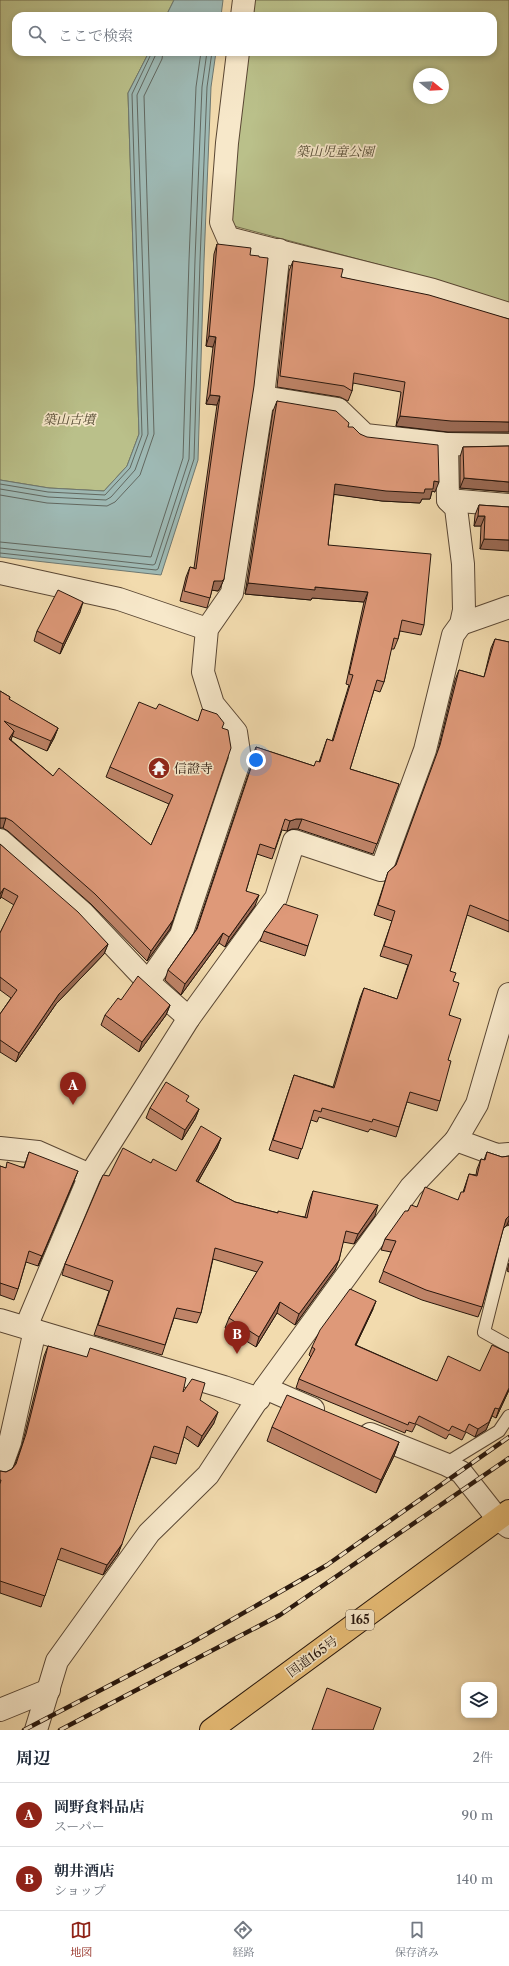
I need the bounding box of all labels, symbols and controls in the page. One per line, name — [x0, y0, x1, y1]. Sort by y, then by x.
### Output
search box — [12, 12, 497, 56]
icon: search — [26, 23, 48, 45]
text: ここで検索 — [58, 26, 133, 45]
north arrow — [413, 68, 449, 104]
park label: 築山児童公園 — [296, 143, 376, 159]
park label: 築山古墳 — [43, 411, 97, 427]
your location — [246, 750, 266, 770]
temple icon: 信證寺 — [146, 755, 172, 781]
place label: 信證寺 — [174, 760, 213, 776]
pin: A — [60, 1072, 86, 1105]
pin: B — [224, 1321, 250, 1354]
road number: 165 — [346, 1610, 374, 1630]
street label: 国道165号 — [283, 1632, 341, 1680]
map controls — [461, 1682, 497, 1718]
button: layers — [461, 1682, 497, 1718]
text: 周辺 — [16, 1748, 50, 1768]
text: 2件 — [473, 1749, 493, 1765]
text: 岡野食料品店 — [54, 1797, 144, 1816]
text: A — [24, 1807, 34, 1823]
text: 90 m — [462, 1807, 493, 1823]
text: スーパー — [54, 1818, 105, 1834]
text: 朝井酒店 — [54, 1861, 114, 1880]
text: B — [24, 1871, 34, 1887]
text: 140 m — [456, 1871, 493, 1887]
text: ショップ — [54, 1882, 106, 1898]
tab: 地図 — [70, 1919, 92, 1959]
tab: 経路 — [232, 1919, 254, 1959]
tab: 保存済み — [395, 1919, 439, 1959]

